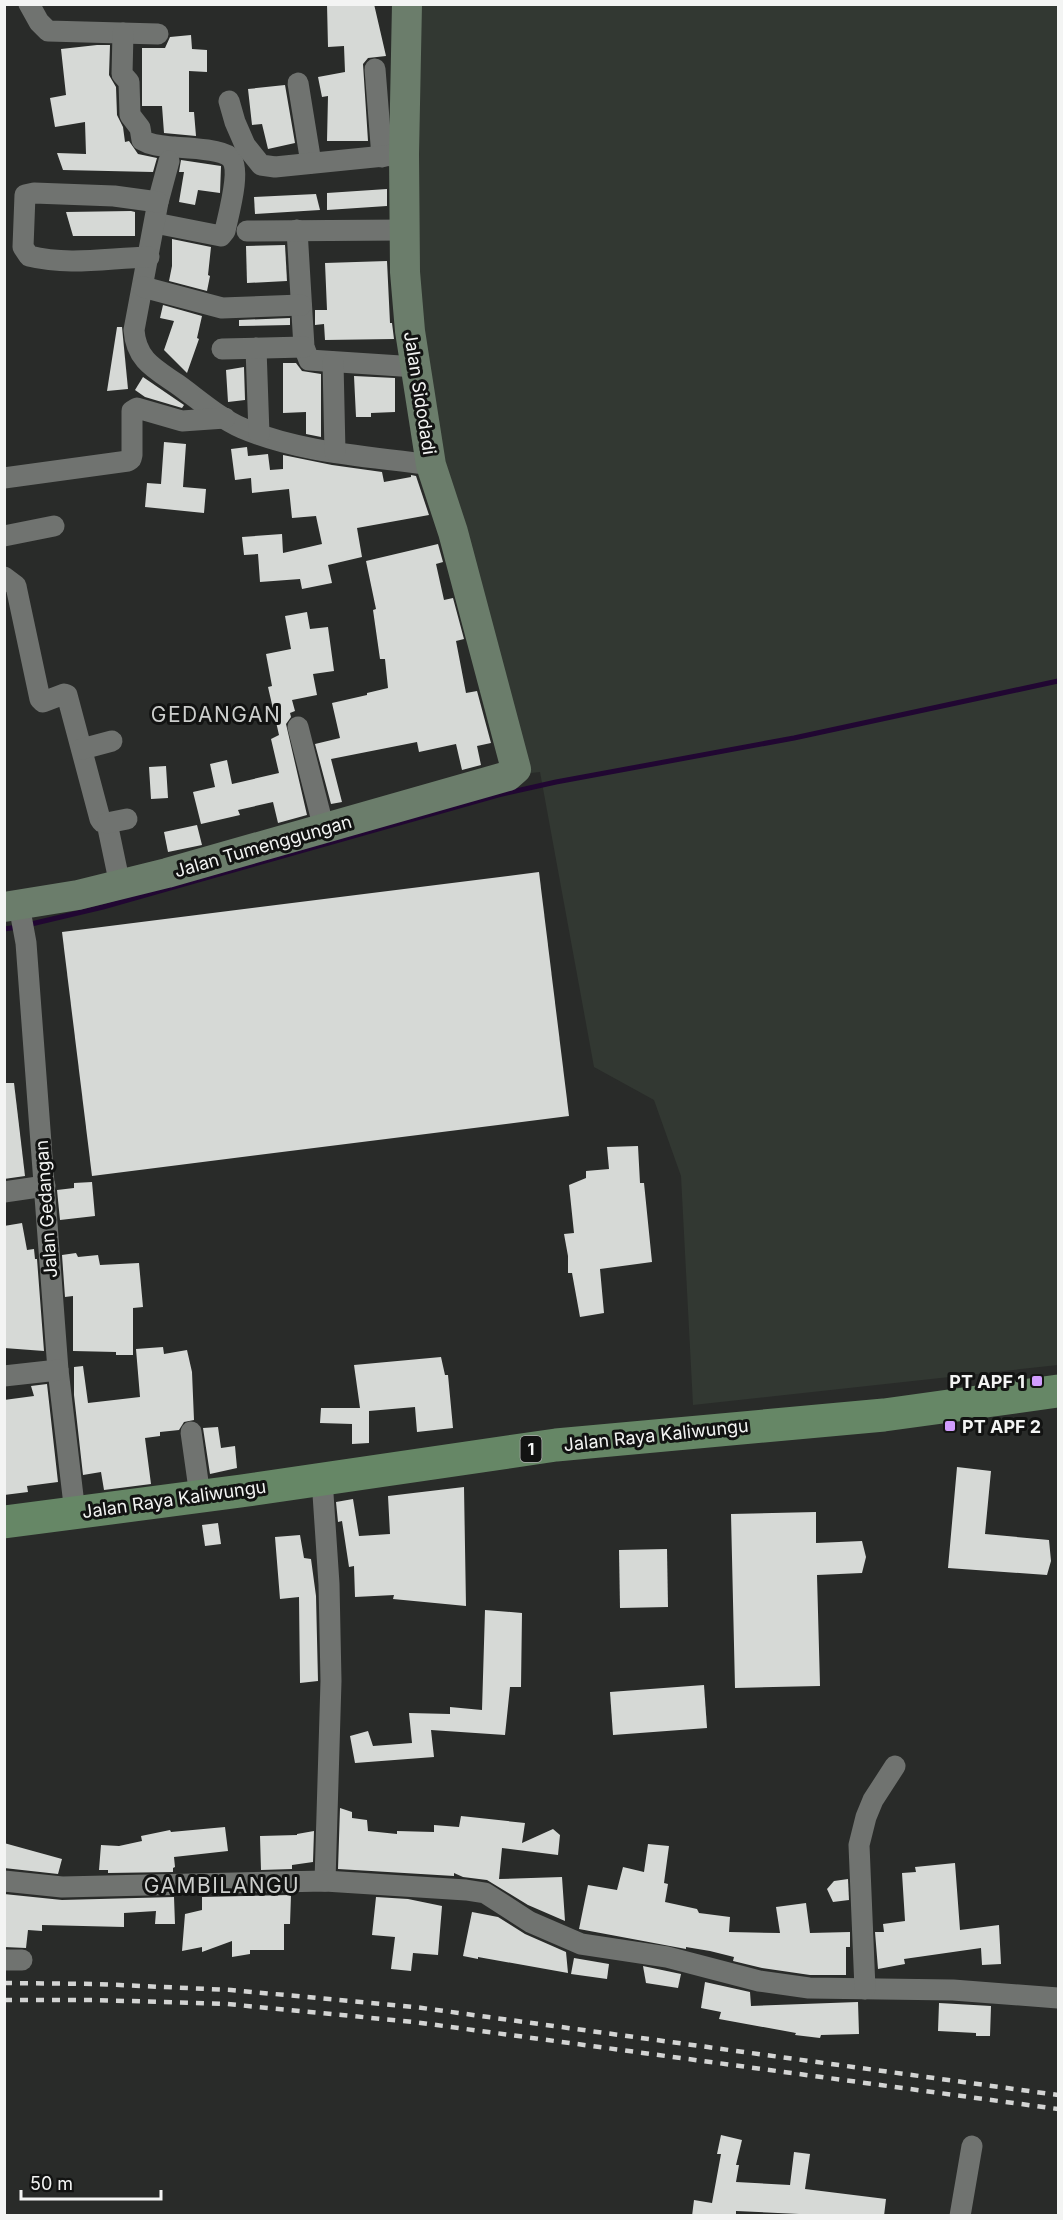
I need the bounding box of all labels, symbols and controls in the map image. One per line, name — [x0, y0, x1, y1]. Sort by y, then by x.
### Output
street label: Jalan Sidodadi — [400, 330, 440, 456]
district label: GEDANGAN — [151, 702, 281, 727]
street label: Jalan Tumenggungan — [172, 811, 354, 881]
street label: Jalan Gedangan — [31, 1139, 61, 1279]
place label: PT APF 1 — [949, 1371, 1025, 1392]
marker: PT APF 1 — [1030, 1374, 1044, 1388]
street label: Jalan Raya Kaliwungu — [563, 1415, 749, 1455]
place label: PT APF 2 — [962, 1416, 1041, 1437]
marker: PT APF 2 — [943, 1419, 957, 1433]
road number: 1 — [520, 1436, 542, 1462]
street label: Jalan Raya Kaliwungu — [81, 1476, 267, 1522]
district label: GAMBILANGU — [144, 1873, 300, 1898]
scale bar — [21, 2163, 160, 2201]
text: 50 m — [30, 2173, 73, 2194]

